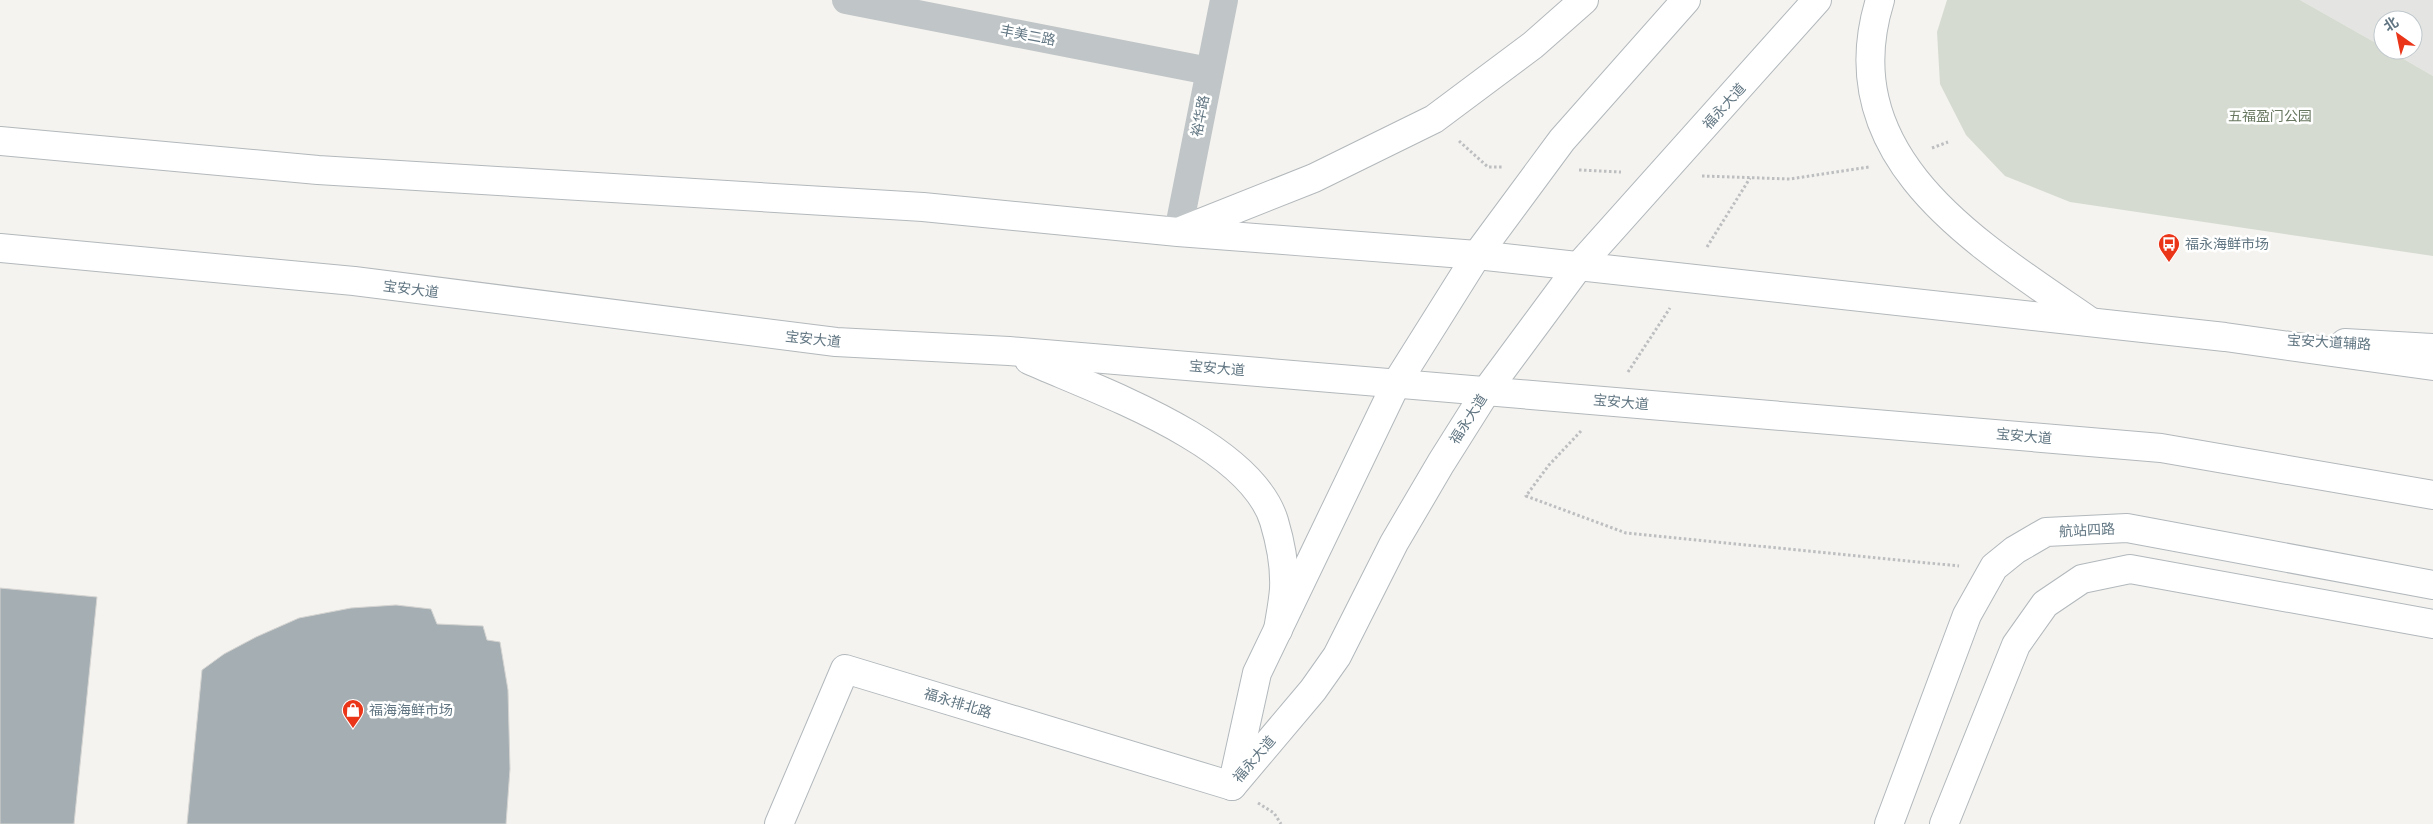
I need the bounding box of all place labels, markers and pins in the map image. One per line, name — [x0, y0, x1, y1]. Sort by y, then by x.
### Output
bus stop icon: 福永海鲜市场 — [2157, 232, 2181, 263]
place label: 福永海鲜市场 — [2185, 235, 2269, 252]
shop icon: 福海海鲜市场 — [341, 698, 365, 729]
place label: 福海海鲜市场 — [369, 701, 453, 718]

